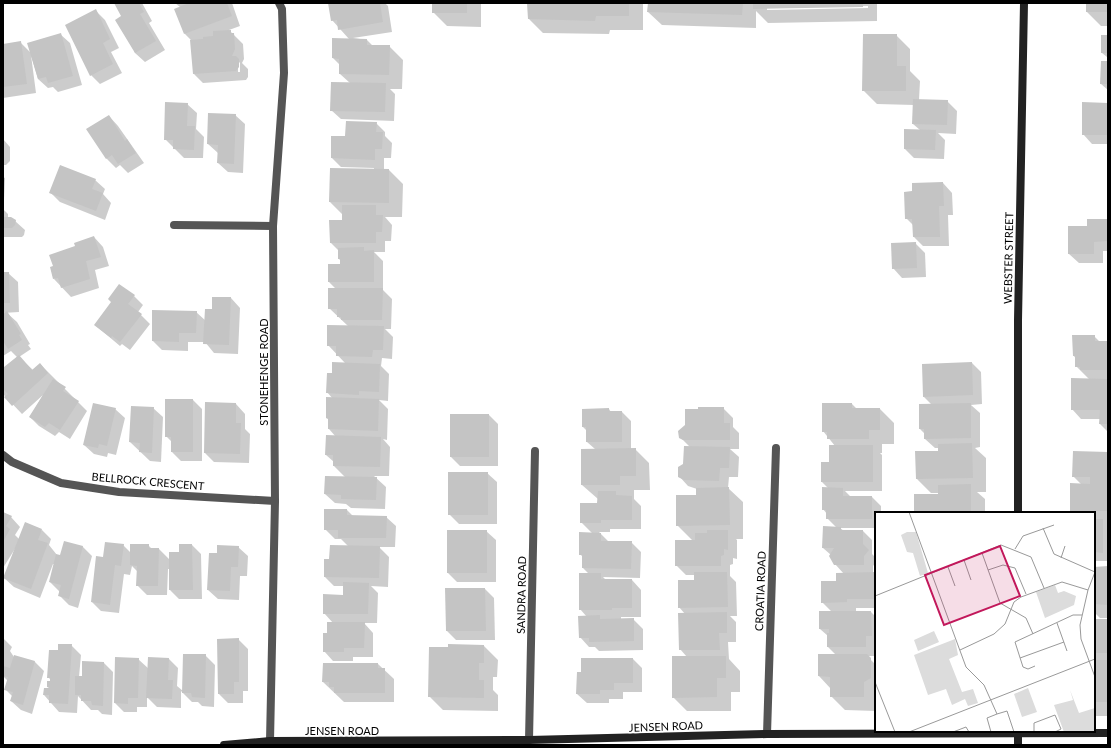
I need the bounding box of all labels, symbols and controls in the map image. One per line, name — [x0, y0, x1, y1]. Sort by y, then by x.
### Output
street label: WEBSTER STREET — [1001, 211, 1015, 304]
street label: STONEHENGE ROAD — [257, 318, 270, 426]
street label: BELLROCK CRESCENT — [91, 470, 205, 492]
inset map — [875, 512, 1095, 732]
street label: CROATIA ROAD — [752, 551, 768, 631]
street label: SANDRA ROAD — [514, 556, 528, 634]
street label: JENSEN ROAD — [629, 718, 703, 734]
street label: JENSEN ROAD — [305, 724, 379, 737]

